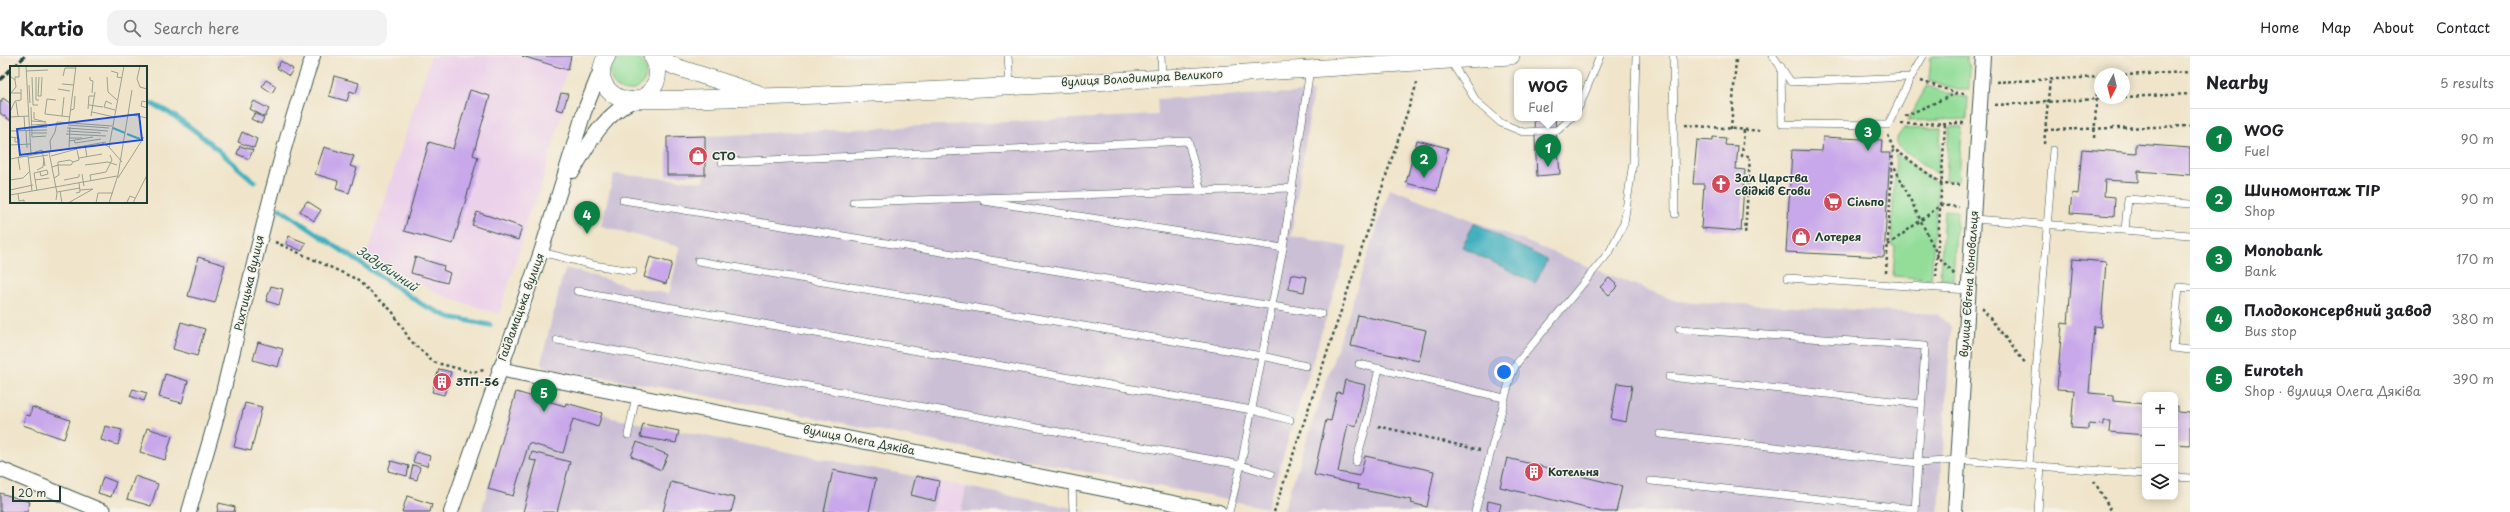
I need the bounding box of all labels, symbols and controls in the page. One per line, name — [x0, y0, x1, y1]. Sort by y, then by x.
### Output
search box — [107, 10, 387, 46]
text: Kartio — [20, 14, 83, 42]
text: Search here — [153, 16, 239, 39]
icon: search — [121, 17, 143, 39]
text: Home — [2260, 17, 2299, 38]
text: Map — [2321, 17, 2351, 38]
text: About — [2373, 17, 2414, 38]
text: Contact — [2436, 17, 2490, 38]
street label: вулиця Володимира Великого — [1061, 65, 1223, 90]
inset map — [10, 66, 147, 203]
north arrow — [2094, 68, 2130, 104]
popup — [1514, 69, 1582, 121]
text: Nearby — [2206, 69, 2268, 95]
text: 5 results — [2440, 73, 2494, 92]
text: WOG — [1528, 74, 1568, 97]
text: Fuel — [1528, 97, 1554, 116]
pin: 3 — [1855, 118, 1881, 151]
text: WOG — [2244, 118, 2284, 141]
text: 1 — [2216, 129, 2222, 148]
text: 90 m — [2461, 129, 2494, 148]
pin: 1 — [1535, 134, 1561, 167]
text: Fuel — [2244, 141, 2270, 160]
shop icon: СТО — [687, 145, 709, 167]
pin: 2 — [1411, 145, 1437, 178]
place label: СТО — [712, 147, 736, 164]
place label: Зал Царства свідків Єгови — [1734, 169, 1811, 199]
church icon: Зал Царства свідків Єгови — [1710, 173, 1732, 195]
text: Шиномонтаж ТІР — [2244, 178, 2380, 201]
text: 2 — [2214, 189, 2224, 208]
text: 90 m — [2461, 189, 2494, 208]
supermarket icon: Сільпо — [1822, 191, 1844, 213]
place label: Сільпо — [1847, 193, 1885, 210]
pin: 4 — [574, 201, 600, 234]
text: Shop — [2244, 201, 2275, 220]
street label: вулиця Євгена Коновальця — [1955, 210, 1982, 358]
shop icon: Лотерея — [1790, 226, 1812, 248]
place label: Лотерея — [1815, 228, 1861, 245]
street label: Рихтицька вулиця — [229, 233, 268, 333]
text: Monobank — [2244, 238, 2323, 261]
water label: Задубичний — [353, 241, 423, 296]
text: 3 — [2215, 249, 2223, 268]
text: 170 m — [2456, 249, 2494, 268]
street label: Гайдамацька вулиця — [493, 250, 548, 363]
text: Bank — [2244, 261, 2277, 280]
text: Плодоконсервний завод — [2244, 298, 2432, 321]
text: 4 — [2215, 309, 2223, 328]
text: 380 m — [2451, 309, 2494, 328]
text: Bus stop — [2244, 321, 2297, 340]
text: Euroteh — [2244, 358, 2303, 381]
your location — [1494, 362, 1514, 382]
text: 5 — [2215, 369, 2223, 388]
text: 390 m — [2452, 369, 2494, 388]
building icon: ЗТП-56 — [431, 371, 453, 393]
place label: ЗТП-56 — [455, 373, 499, 390]
pin: 5 — [531, 379, 557, 412]
text: Shop · вулиця Олега Дяківа — [2244, 381, 2421, 400]
map controls — [2142, 392, 2178, 500]
button: + — [2142, 392, 2178, 428]
street label: вулиця Олега Дяківа — [802, 420, 917, 459]
button: − — [2142, 428, 2178, 464]
building icon: Котельня — [1523, 461, 1545, 483]
place label: Котельня — [1548, 463, 1599, 480]
button: layers — [2142, 464, 2178, 500]
scale bar — [12, 484, 61, 503]
text: 20 m — [18, 484, 46, 501]

